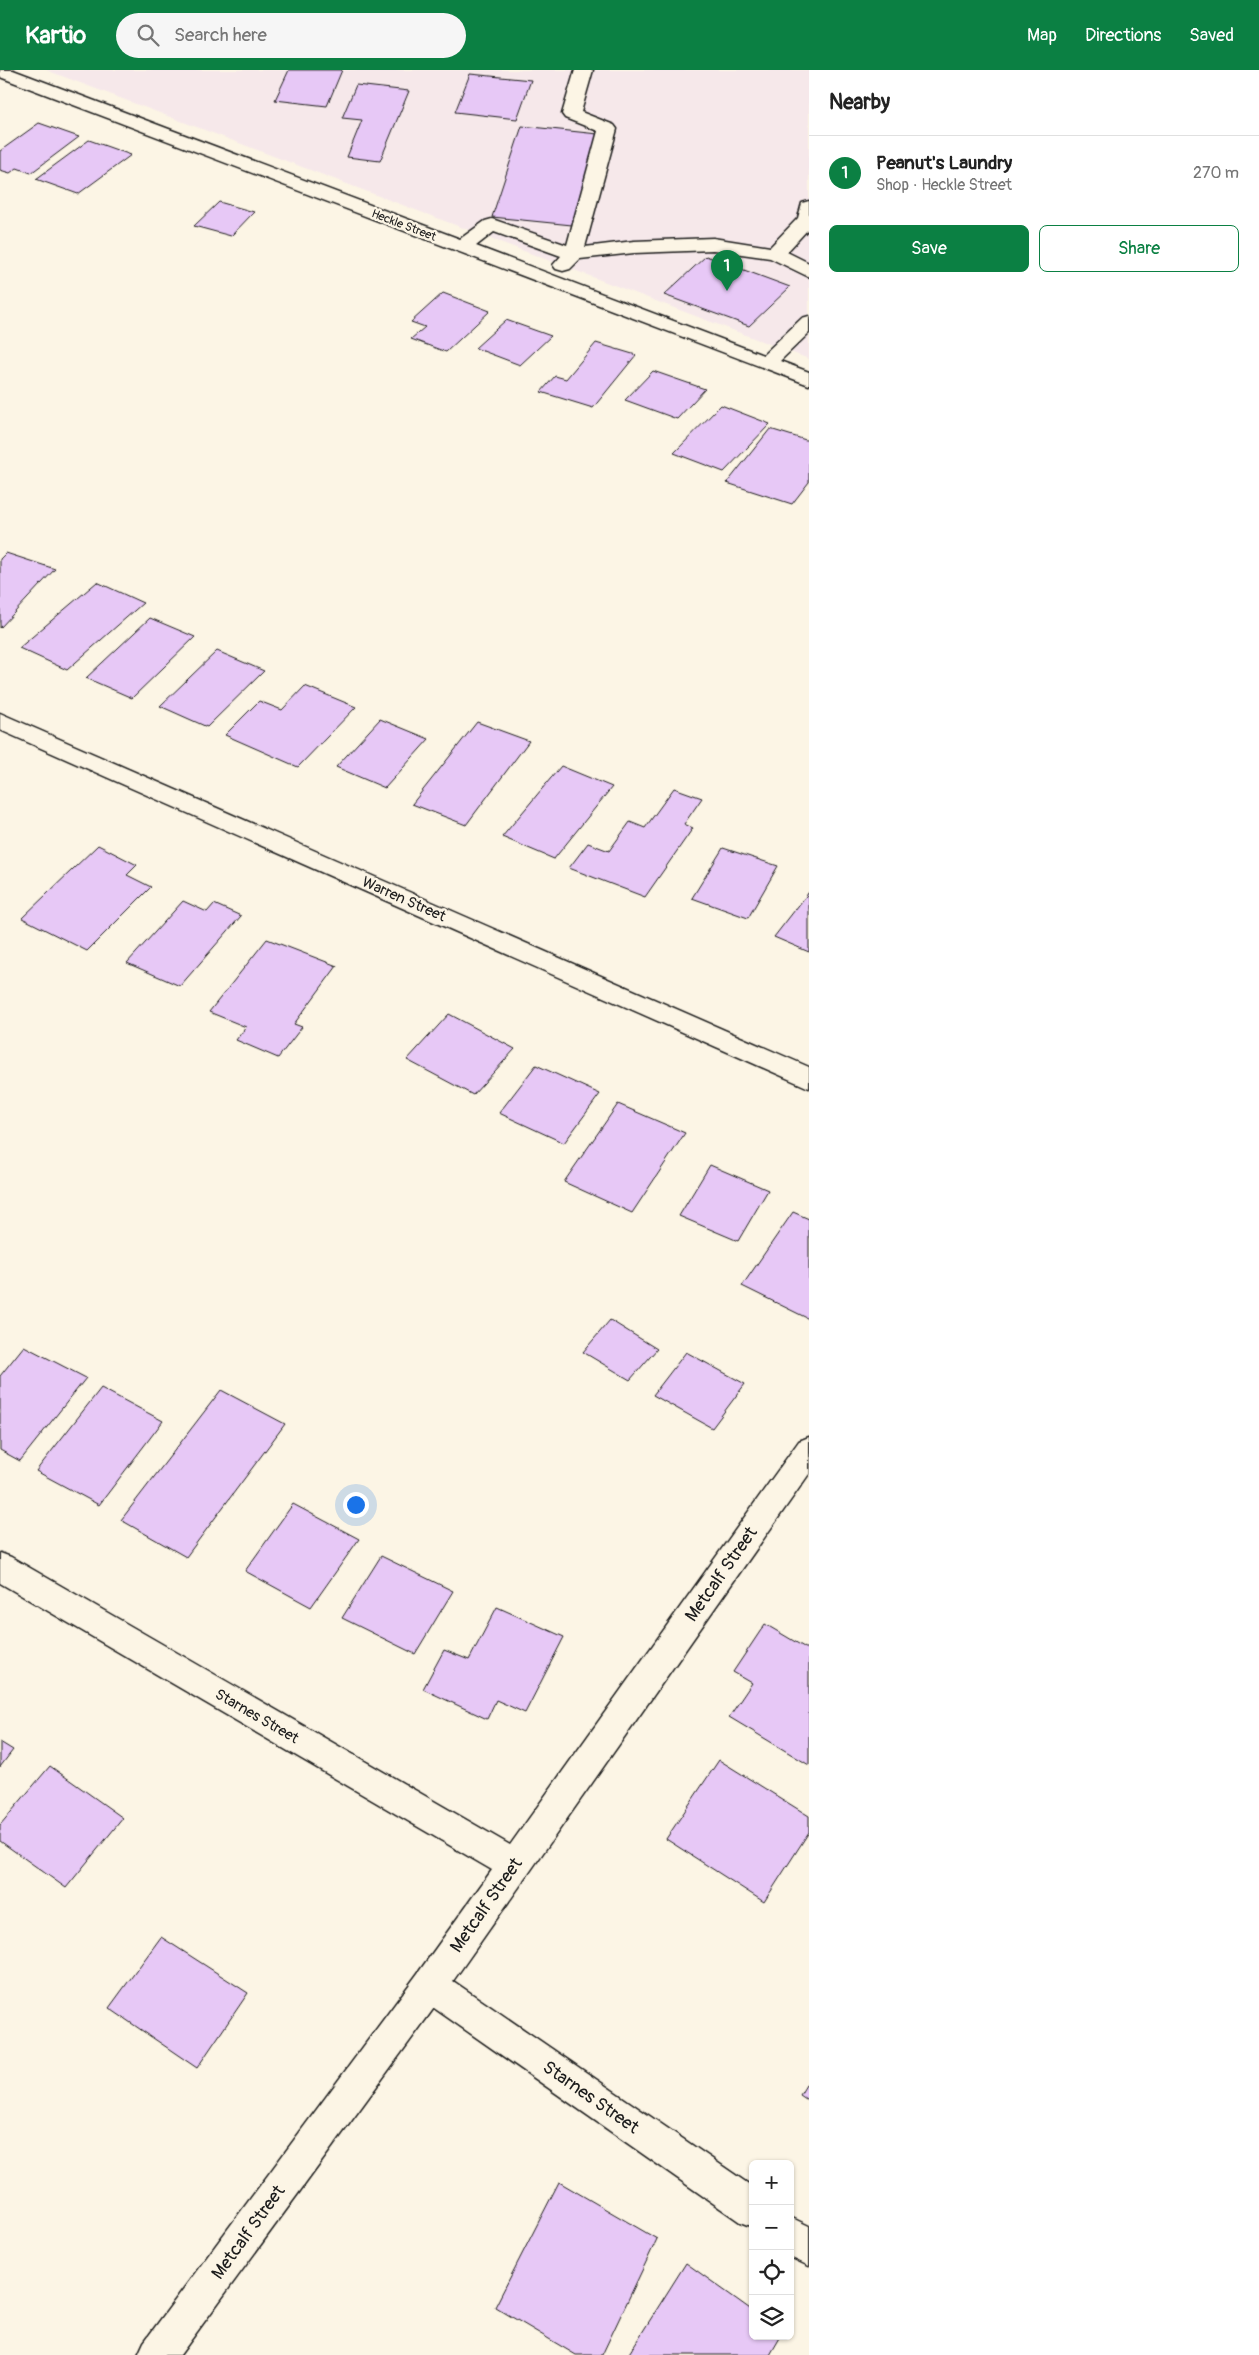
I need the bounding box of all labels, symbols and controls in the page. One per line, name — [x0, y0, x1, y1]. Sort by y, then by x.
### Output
search box — [116, 13, 466, 58]
text: Kartio — [25, 21, 86, 50]
icon: search — [134, 21, 162, 49]
text: Search here — [174, 23, 267, 47]
text: Map — [1027, 24, 1057, 47]
text: Directions — [1085, 24, 1161, 47]
text: Saved — [1189, 24, 1234, 47]
text: Nearby — [829, 89, 890, 116]
text: Peanut's Laundry — [876, 151, 1012, 175]
text: 1 — [842, 163, 848, 183]
text: 270 m — [1193, 163, 1239, 183]
text: Shop · Heckle Street — [876, 175, 1012, 195]
street label: Heckle Street — [369, 206, 438, 245]
button: Save — [829, 225, 1029, 272]
button: Share — [1039, 225, 1239, 272]
pin: 1 — [711, 250, 743, 291]
street label: Warren Street — [359, 873, 450, 927]
your location — [343, 1492, 369, 1518]
street label: Metcalf Street — [680, 1522, 763, 1626]
street label: Starnes Street — [211, 1685, 303, 1749]
street label: Metcalf Street — [445, 1853, 528, 1957]
street label: Starnes Street — [538, 2056, 644, 2139]
map controls — [749, 2160, 794, 2340]
button: + — [749, 2160, 794, 2205]
street label: Metcalf Street — [207, 2180, 291, 2284]
button: − — [749, 2205, 794, 2250]
button: locate — [749, 2250, 794, 2295]
button: layers — [749, 2295, 794, 2340]

